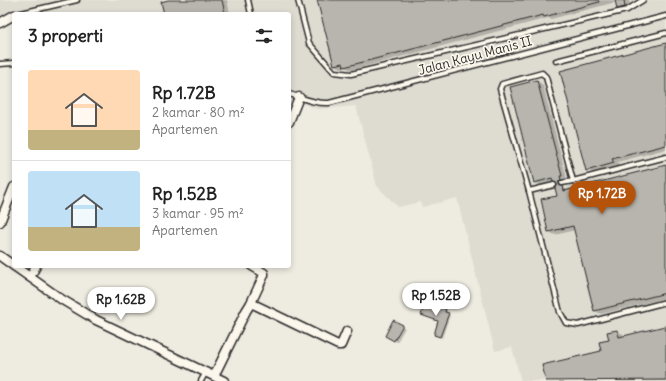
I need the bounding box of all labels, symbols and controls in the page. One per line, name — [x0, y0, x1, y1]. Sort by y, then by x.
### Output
text: 3 properti — [28, 25, 103, 47]
icon: filters — [253, 25, 275, 47]
street label: Jalan Kayu Manis II — [416, 32, 534, 79]
text: Rp 1.72B — [152, 82, 216, 104]
icon: home — [60, 86, 108, 134]
text: 2 kamar · 80 m² — [152, 104, 245, 121]
text: Apartemen — [152, 121, 218, 138]
pin: Rp 1.72B — [561, 181, 643, 215]
text: Rp 1.52B — [152, 183, 217, 205]
text: Rp 1.72B — [578, 185, 626, 202]
icon: home — [60, 187, 108, 235]
text: 3 kamar · 95 m² — [152, 205, 244, 222]
text: Apartemen — [152, 222, 218, 239]
pin: Rp 1.52B — [395, 283, 477, 317]
pin: Rp 1.62B — [80, 287, 162, 321]
text: Rp 1.52B — [411, 287, 461, 304]
text: Rp 1.62B — [96, 291, 146, 308]

